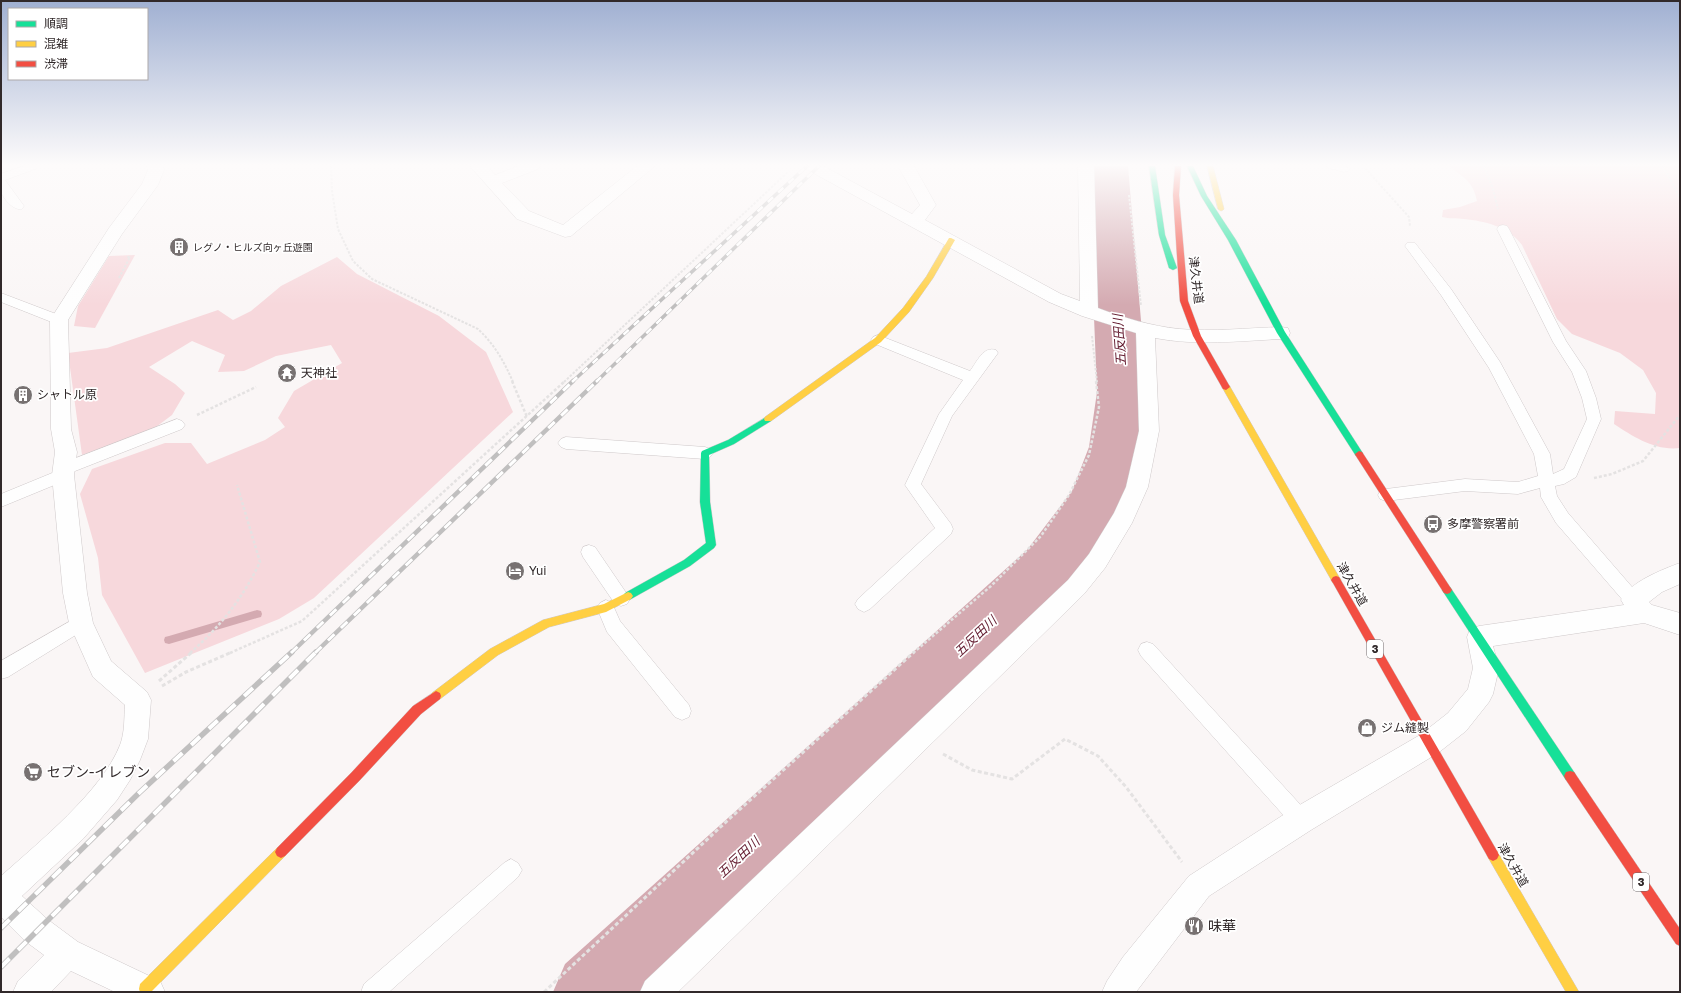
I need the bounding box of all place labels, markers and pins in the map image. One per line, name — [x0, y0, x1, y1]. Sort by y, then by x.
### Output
building icon: レグノ・ヒルズ向ヶ丘遊園 — [168, 236, 190, 258]
place label: レグノ・ヒルズ向ヶ丘遊園 — [193, 241, 313, 253]
temple icon: 天神社 — [276, 362, 298, 384]
place label: 天神社 — [301, 365, 337, 380]
building icon: シャトル原 — [12, 384, 34, 406]
place label: シャトル原 — [37, 387, 97, 402]
bus stop icon: 多摩警察署前 — [1422, 513, 1444, 535]
place label: 多摩警察署前 — [1447, 516, 1519, 531]
hotel icon: Yui — [504, 560, 526, 582]
place label: Yui — [529, 563, 546, 578]
shop icon: ジム縫製 — [1356, 717, 1378, 739]
place label: ジム縫製 — [1381, 720, 1429, 735]
supermarket icon: セブン-イレブン — [22, 761, 44, 783]
place label: セブン-イレブン — [47, 763, 150, 780]
restaurant icon: 味華 — [1183, 915, 1205, 937]
place label: 味華 — [1208, 917, 1236, 934]

